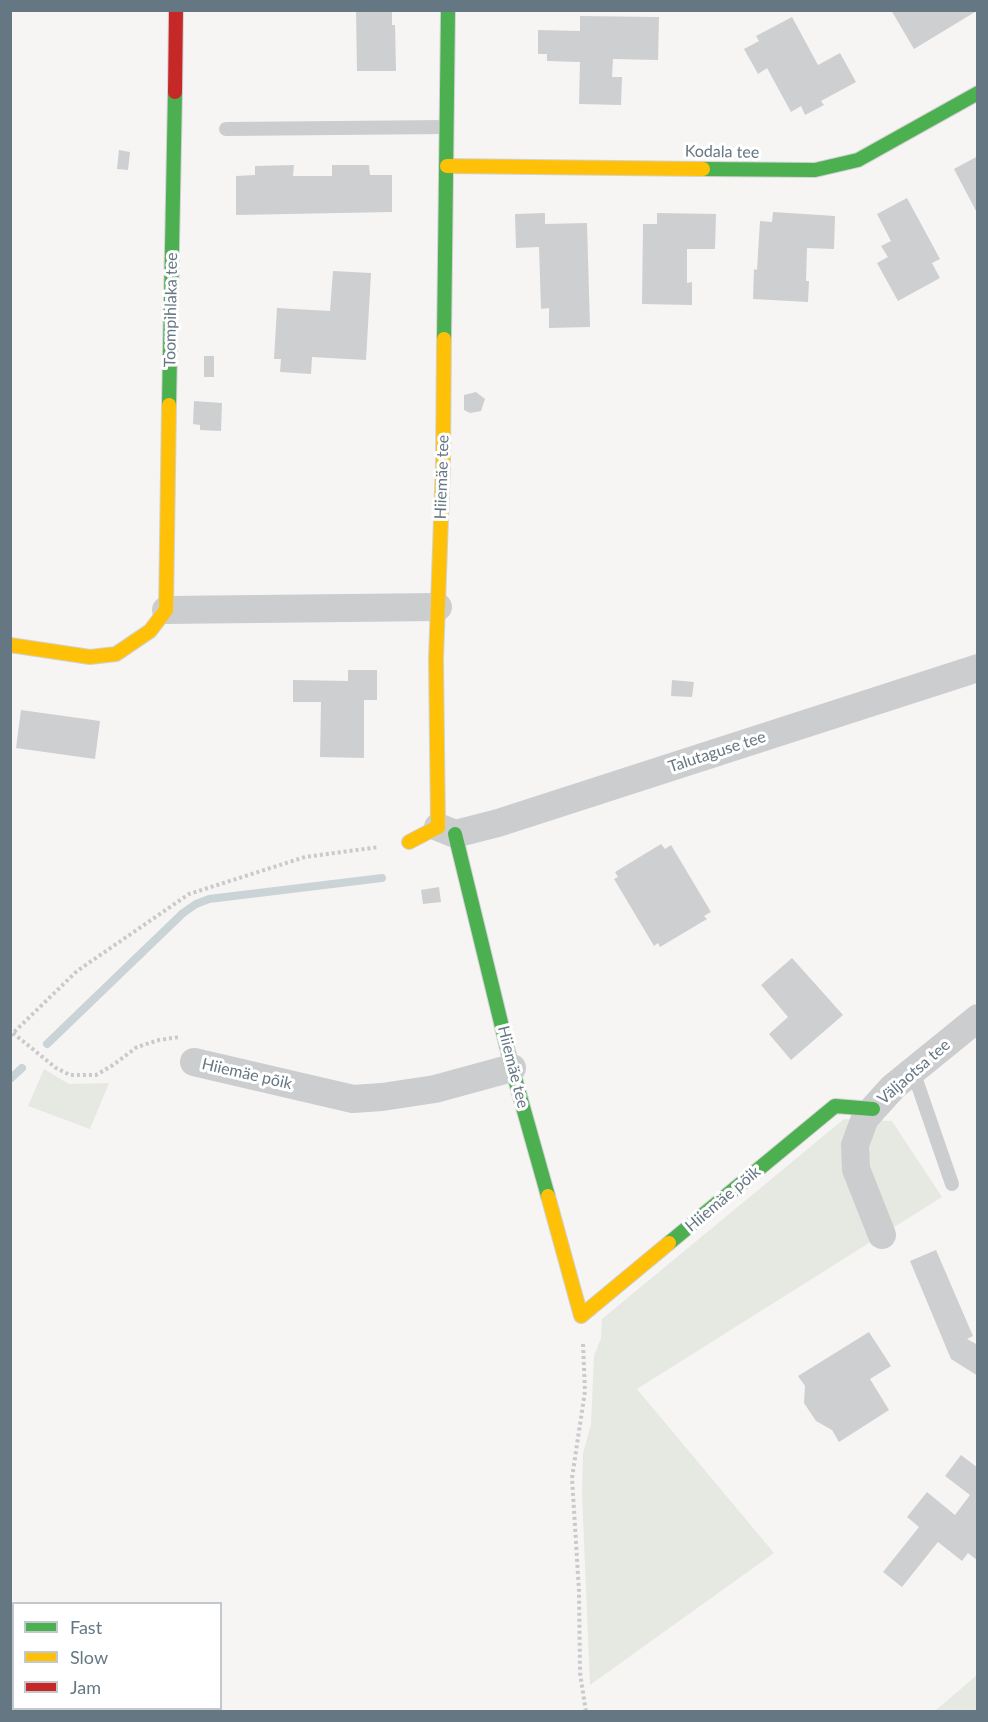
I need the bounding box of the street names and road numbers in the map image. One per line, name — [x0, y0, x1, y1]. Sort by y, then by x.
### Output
street label: Kodala tee — [685, 142, 759, 162]
street label: Toompihlaka tee — [160, 252, 182, 368]
street label: Hiiemäe tee — [431, 434, 453, 520]
street label: Talutaguse tee — [666, 727, 768, 777]
street label: Hiiemäe tee — [493, 1024, 533, 1110]
street label: Väljaotsa tee — [874, 1035, 954, 1109]
street label: Hiiemäe põik — [200, 1054, 294, 1094]
street label: Hiiemäe põik — [682, 1162, 764, 1236]

